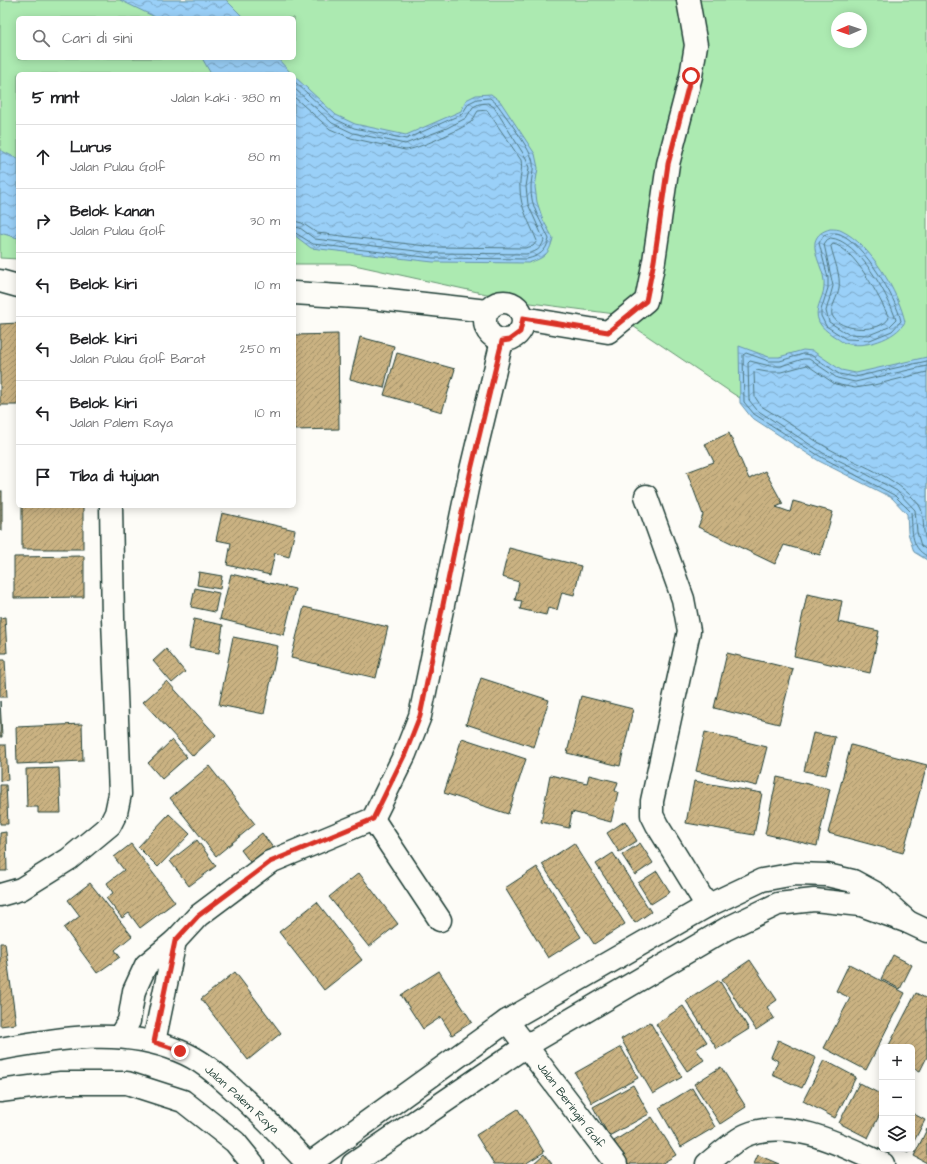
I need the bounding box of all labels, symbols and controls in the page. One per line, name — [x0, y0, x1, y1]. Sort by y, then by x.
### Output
north arrow — [831, 12, 867, 48]
search box — [16, 16, 296, 60]
icon: search — [30, 27, 52, 49]
text: Cari di sini — [62, 28, 132, 49]
route start — [682, 67, 700, 85]
text: 5 mnt — [32, 86, 79, 110]
text: Jalan kaki · 380 m — [171, 89, 280, 107]
text: Lurus — [70, 137, 111, 158]
icon: ahead — [32, 146, 54, 168]
text: 80 m — [248, 148, 280, 166]
text: Jalan Pulau Golf — [70, 158, 165, 176]
text: Belok kanan — [70, 201, 154, 222]
icon: right — [32, 210, 54, 232]
text: 30 m — [250, 212, 280, 230]
text: Jalan Pulau Golf — [70, 222, 165, 240]
icon: left — [32, 274, 54, 296]
text: Belok kiri — [70, 274, 137, 295]
text: 10 m — [255, 276, 280, 294]
text: Belok kiri — [70, 329, 137, 350]
icon: left — [32, 338, 54, 360]
text: 250 m — [240, 340, 280, 358]
text: Jalan Pulau Golf Barat — [70, 350, 205, 368]
text: Belok kiri — [70, 393, 137, 414]
icon: left — [32, 402, 54, 424]
text: 10 m — [255, 404, 280, 422]
text: Jalan Palem Raya — [70, 414, 173, 432]
icon: arrive — [32, 466, 54, 488]
text: Tiba di tujuan — [70, 466, 159, 487]
route end — [171, 1042, 189, 1060]
map controls — [879, 1044, 915, 1152]
button: + — [879, 1044, 915, 1080]
street label: Jalan Beringin Golf — [532, 1059, 609, 1153]
street label: Jalan Palem Raya — [200, 1061, 283, 1138]
button: − — [879, 1080, 915, 1116]
button: layers — [879, 1116, 915, 1152]

